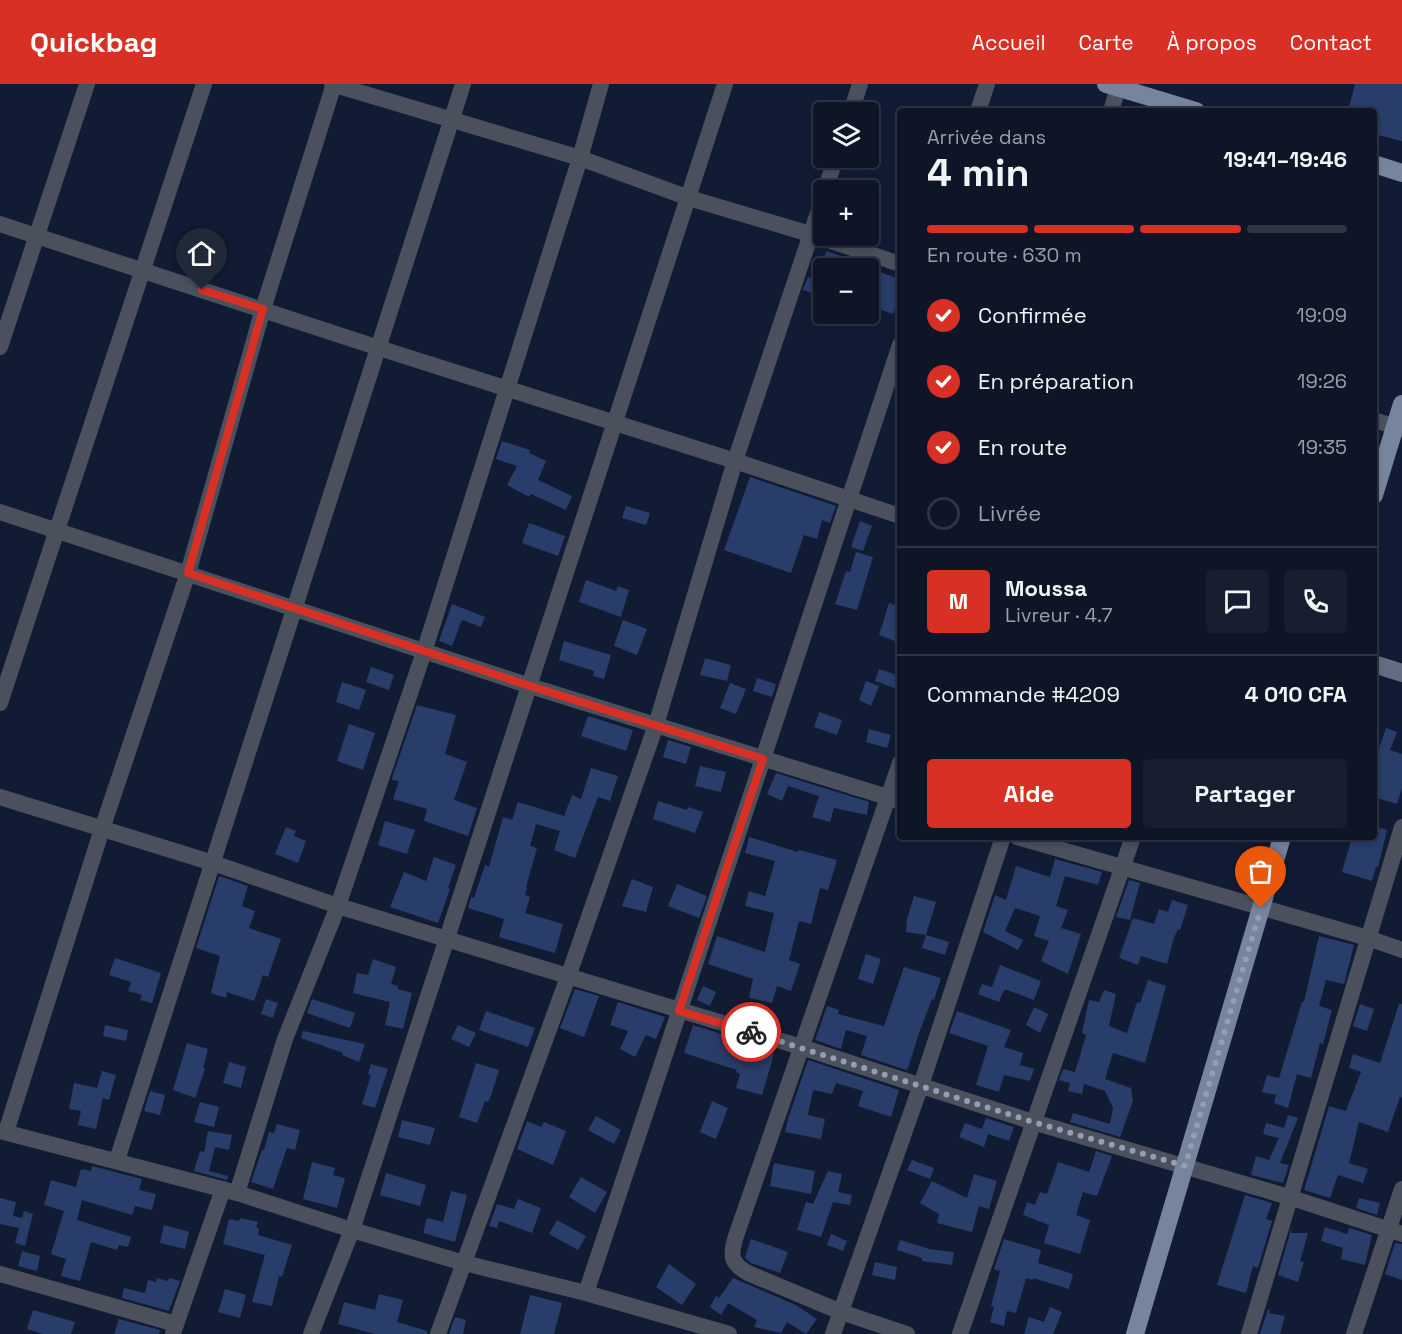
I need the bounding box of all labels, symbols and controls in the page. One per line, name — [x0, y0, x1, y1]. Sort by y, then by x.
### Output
text: Quickbag — [30, 24, 157, 60]
text: Accueil — [972, 29, 1046, 56]
text: Carte — [1079, 29, 1134, 56]
text: À propos — [1167, 29, 1257, 56]
text: Contact — [1290, 29, 1372, 56]
map controls — [813, 102, 879, 324]
button: layers — [813, 102, 879, 168]
text: Arrivée dans — [927, 124, 1046, 150]
text: 19:41–19:46 — [1223, 145, 1347, 173]
text: 4 min — [927, 148, 1029, 197]
button: + — [813, 180, 879, 246]
pin — [176, 228, 227, 290]
icon: home — [185, 237, 218, 270]
text: En route · 630 m — [927, 242, 1082, 268]
button: − — [813, 258, 879, 324]
icon: check — [927, 299, 960, 332]
text: Confirmée — [978, 301, 1087, 329]
text: 19:09 — [1296, 302, 1347, 328]
icon: check — [927, 365, 960, 398]
text: En préparation — [978, 367, 1134, 395]
text: 19:26 — [1297, 368, 1347, 394]
icon: check — [927, 431, 960, 464]
text: En route — [978, 433, 1067, 461]
text: 19:35 — [1297, 434, 1347, 460]
text: Livrée — [978, 499, 1041, 527]
button: chat — [1206, 570, 1269, 633]
button: phone — [1284, 570, 1347, 633]
text: Moussa — [1005, 574, 1087, 602]
text: M — [949, 587, 968, 615]
text: Livreur · 4.7 — [1005, 602, 1113, 628]
text: Commande #4209 — [927, 680, 1120, 708]
text: 4 010 CFA — [1244, 680, 1347, 708]
button: Aide — [927, 759, 1131, 828]
button: Partager — [1143, 759, 1347, 828]
pin — [1235, 846, 1286, 908]
icon: bag — [1244, 855, 1277, 888]
courier — [721, 1002, 781, 1062]
icon: bike — [735, 1016, 768, 1049]

